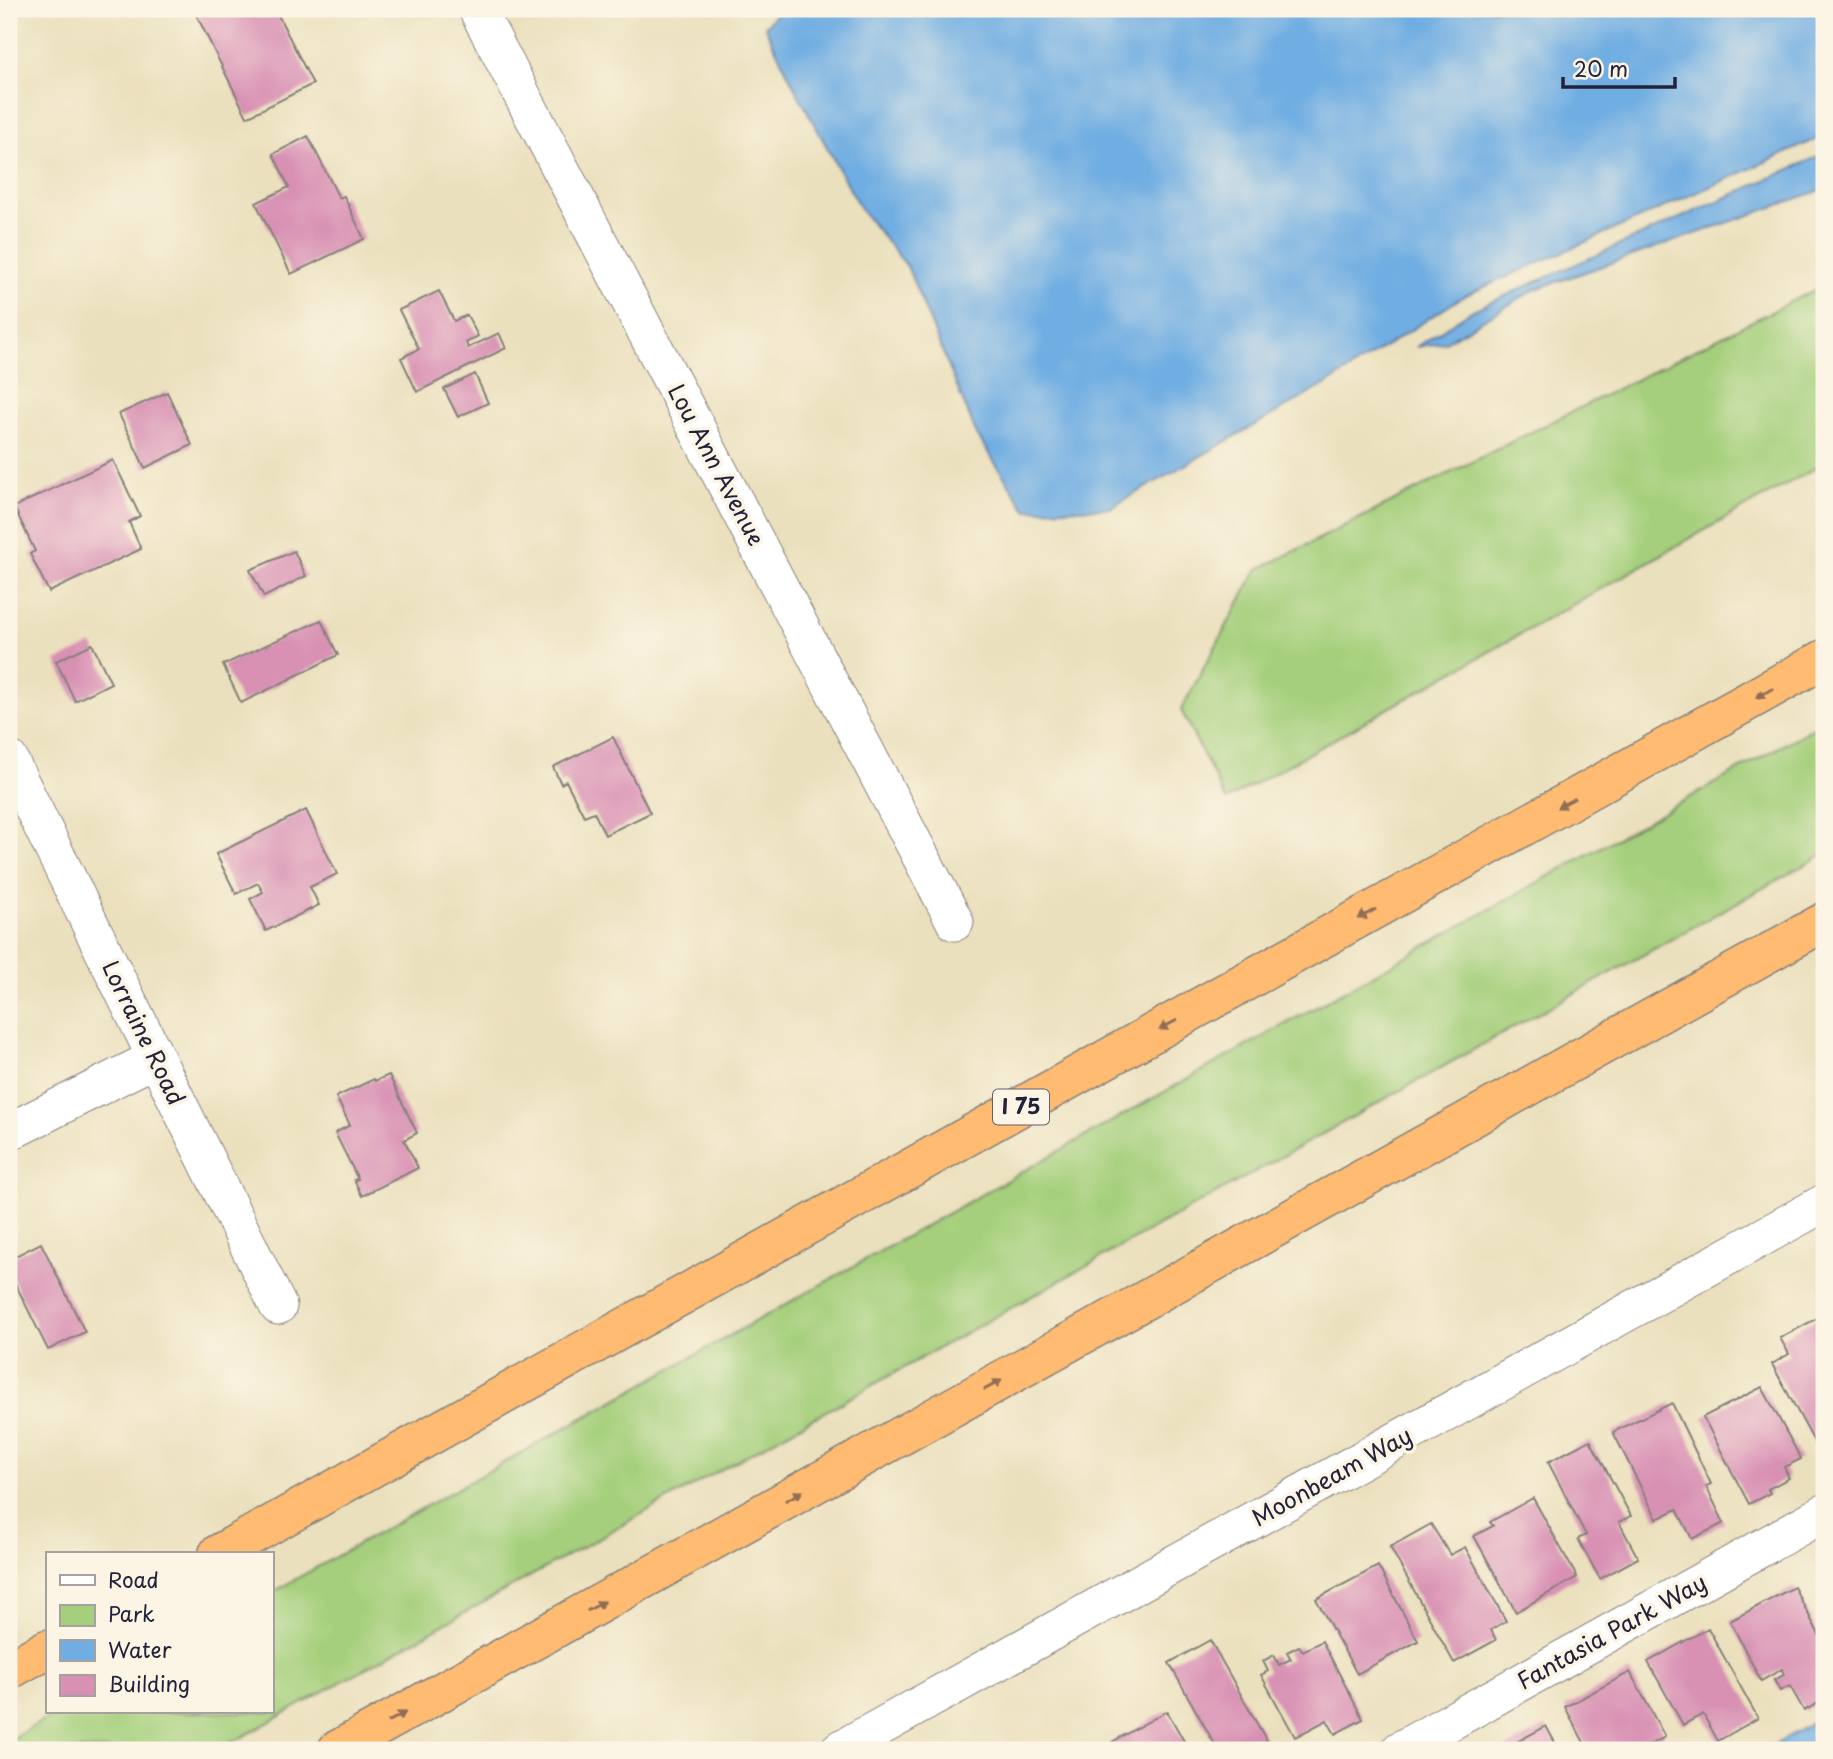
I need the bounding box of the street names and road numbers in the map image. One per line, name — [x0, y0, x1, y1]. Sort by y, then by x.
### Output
street label: Lou Ann Avenue — [660, 377, 775, 551]
street label: Lorraine Road — [94, 954, 194, 1111]
road number: I 75 — [993, 1090, 1049, 1124]
street label: Moonbeam Way — [1245, 1417, 1418, 1534]
street label: Fantasia Park Way — [1510, 1564, 1713, 1697]

